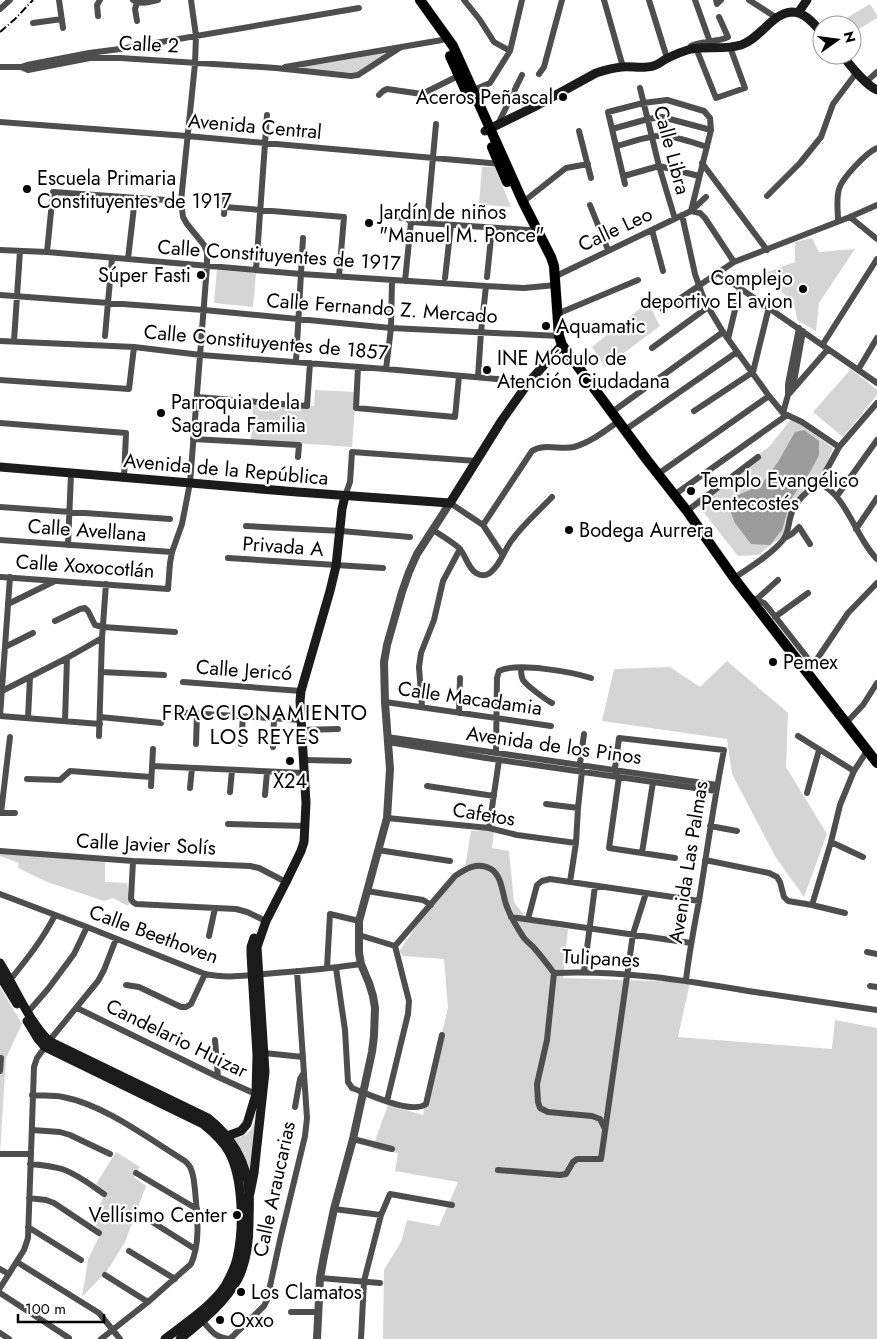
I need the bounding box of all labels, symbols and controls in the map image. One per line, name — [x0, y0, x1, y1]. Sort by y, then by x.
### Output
north arrow — [812, 15, 862, 65]
street label: Calle 2 — [118, 28, 180, 61]
text: N — [839, 29, 861, 45]
place label: Aceros Peñascal — [416, 83, 553, 112]
marker: Aceros Peñascal — [557, 91, 569, 103]
street label: Calle Libra — [646, 102, 697, 198]
street label: Avenida Central — [187, 106, 323, 147]
place label: Escuela Primaria Constituyentes de 1917 — [37, 164, 232, 216]
marker: Escuela Primaria Constituyentes de 1917 — [21, 183, 33, 195]
place label: Jardín de niños "Manuel M. Ponce" — [376, 198, 545, 250]
street label: Calle Leo — [573, 200, 657, 259]
marker: Jardín de niños "Manuel M. Ponce" — [363, 217, 375, 229]
street label: Calle Constituyentes de 1917 — [157, 233, 402, 278]
place label: Súper Fasti — [98, 261, 191, 290]
place label: Complejo deportivo El avion — [640, 264, 793, 316]
marker: Súper Fasti — [195, 269, 207, 281]
marker: Complejo deportivo El avion — [797, 283, 809, 295]
street label: Calle Fernando Z. Mercado — [265, 286, 499, 331]
place label: Aquamatic — [556, 312, 646, 341]
street label: Calle Constituyentes de 1857 — [143, 317, 390, 368]
marker: Aquamatic — [540, 320, 552, 332]
place label: INE Módulo de Atención Ciudadana — [497, 344, 670, 396]
marker: INE Módulo de Atención Ciudadana — [481, 364, 493, 376]
place label: Parroquia de la Sagrada Familia — [171, 388, 306, 440]
marker: Parroquia de la Sagrada Familia — [155, 407, 167, 419]
street label: Avenida de la República — [122, 446, 330, 493]
place label: Templo Evangélico Pentecostés — [701, 466, 859, 518]
marker: Templo Evangélico Pentecostés — [685, 485, 697, 497]
street label: Calle Avellana — [27, 512, 147, 549]
place label: Bodega Aurrera — [579, 516, 713, 545]
marker: Bodega Aurrera — [563, 524, 575, 536]
street label: Privada A — [241, 529, 325, 564]
street label: Calle Xoxocotlán — [15, 547, 155, 586]
place label: Pemex — [783, 648, 838, 677]
street label: Calle Jericó — [195, 653, 293, 688]
marker: Pemex — [767, 656, 779, 668]
street label: Calle Macadamia — [396, 674, 544, 723]
district label: FRACCIONAMIENTO LOS REYES — [162, 698, 368, 752]
street label: Avenida de los Pinos — [464, 719, 643, 772]
marker: X24 — [284, 755, 296, 767]
place label: X24 — [273, 767, 307, 796]
street label: Avenida Las Palmas — [661, 779, 716, 945]
street label: Cafetos — [450, 795, 517, 834]
street label: Calle Javier Solís — [75, 826, 217, 863]
street label: Calle Beethoven — [85, 898, 223, 971]
street label: Tulipanes — [561, 942, 641, 975]
street label: Candelario Huizar — [101, 992, 253, 1085]
street label: Calle Araucarias — [246, 1119, 303, 1260]
place label: Vellísimo Center — [88, 1201, 227, 1230]
marker: Vellísimo Center — [231, 1209, 243, 1221]
place label: Los Clamatos — [251, 1278, 362, 1307]
marker: Los Clamatos — [235, 1286, 247, 1298]
scale bar — [18, 1292, 104, 1324]
text: 100 m — [25, 1298, 66, 1320]
place label: Oxxo — [230, 1306, 274, 1335]
marker: Oxxo — [214, 1314, 226, 1326]

